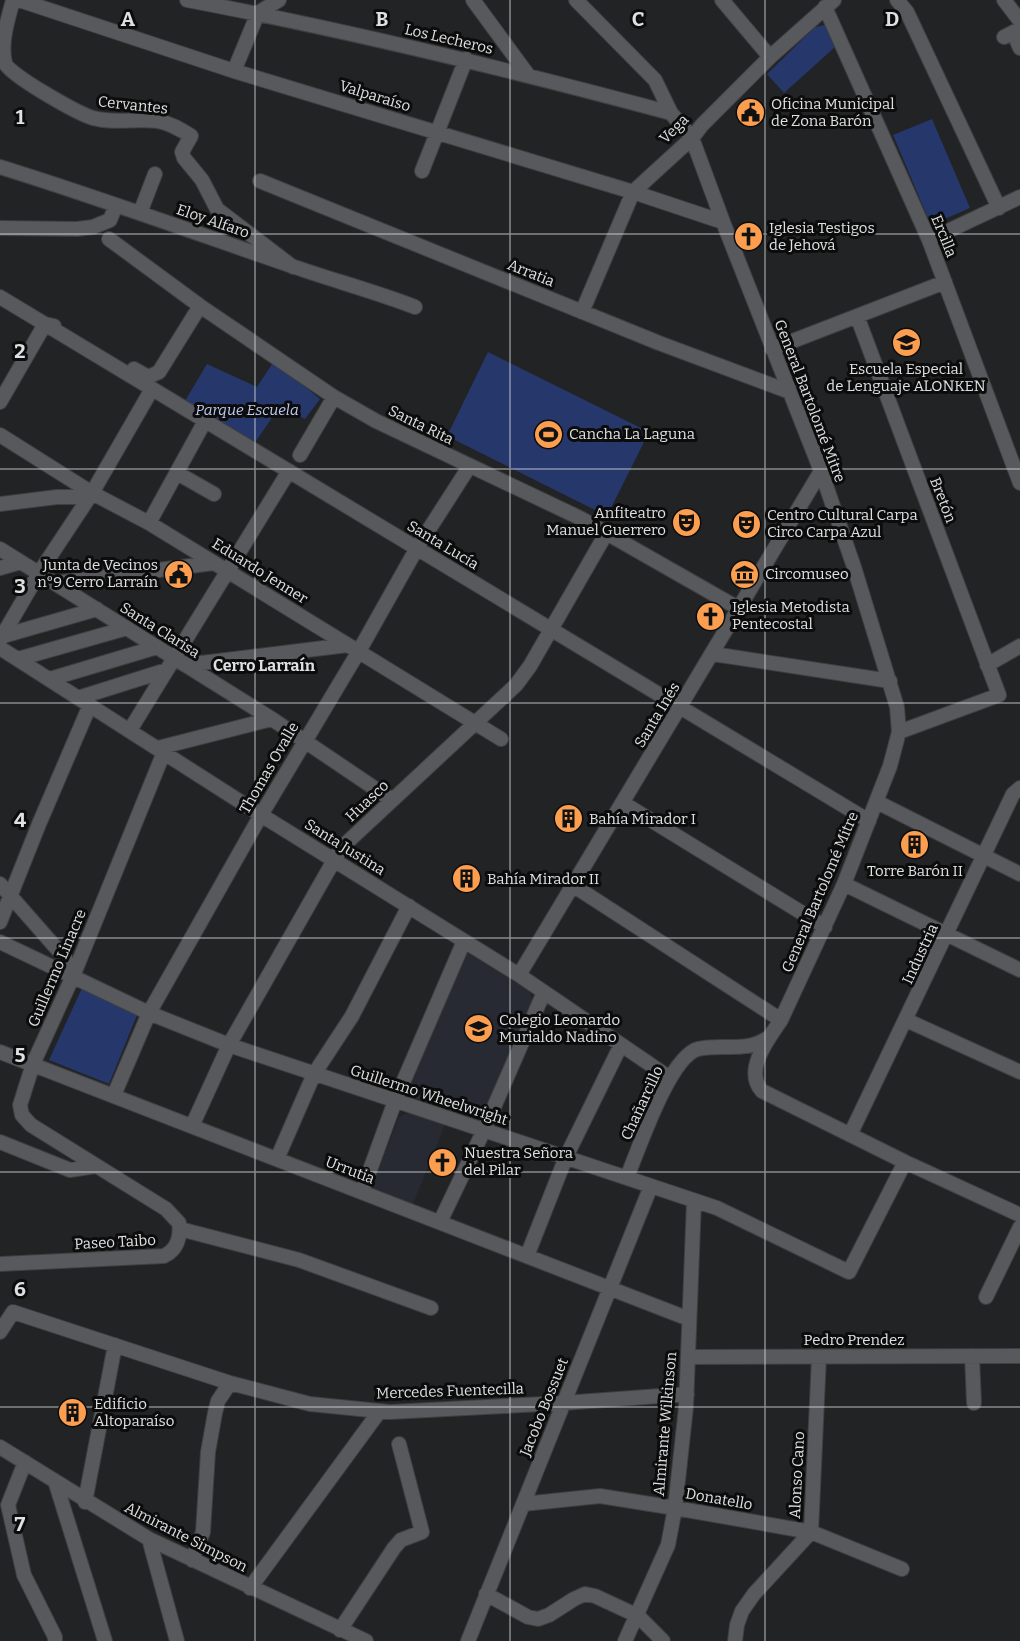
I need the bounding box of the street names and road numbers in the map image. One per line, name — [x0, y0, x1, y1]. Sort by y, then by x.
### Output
street label: Los Lecheros — [403, 20, 495, 58]
street label: Valparaíso — [337, 77, 413, 115]
street label: Cervantes — [97, 92, 169, 118]
street label: Vega — [656, 111, 692, 147]
street label: Eloy Alfaro — [174, 200, 252, 242]
street label: Ercilla — [927, 212, 961, 260]
street label: Arratia — [505, 255, 557, 291]
street label: General Bartolomé Mitre — [771, 317, 849, 485]
street label: Santa Rita — [385, 401, 457, 449]
street label: Bretón — [926, 475, 960, 526]
street label: Santa Lucía — [404, 517, 482, 573]
street label: Eduardo Jenner — [209, 534, 311, 608]
street label: Santa Clarisa — [117, 598, 203, 662]
street label: Santa Inés — [630, 679, 684, 751]
street label: Thomas Ovalle — [235, 719, 303, 817]
street label: Huasco — [342, 776, 392, 826]
street label: General Bartolomé Mitre — [778, 809, 862, 975]
street label: Santa Justina — [301, 815, 389, 879]
street label: Guillermo Linacre — [24, 906, 90, 1030]
street label: Industria — [898, 921, 942, 987]
street label: Guillermo Wheelwright — [348, 1061, 511, 1129]
street label: Chañarcillo — [617, 1063, 667, 1143]
street label: Urrutia — [323, 1152, 377, 1188]
street label: Paseo Taibo — [74, 1231, 156, 1253]
street label: Pedro Prendez — [804, 1331, 904, 1349]
street label: Almirante Wilkinson — [650, 1351, 680, 1497]
street label: Jacobo Bossuet — [516, 1355, 572, 1460]
street label: Mercedes Fuentecilla — [376, 1379, 524, 1403]
street label: Alonso Cano — [786, 1431, 808, 1519]
street label: Donatello — [684, 1484, 754, 1514]
street label: Almirante Simpson — [122, 1498, 251, 1576]

